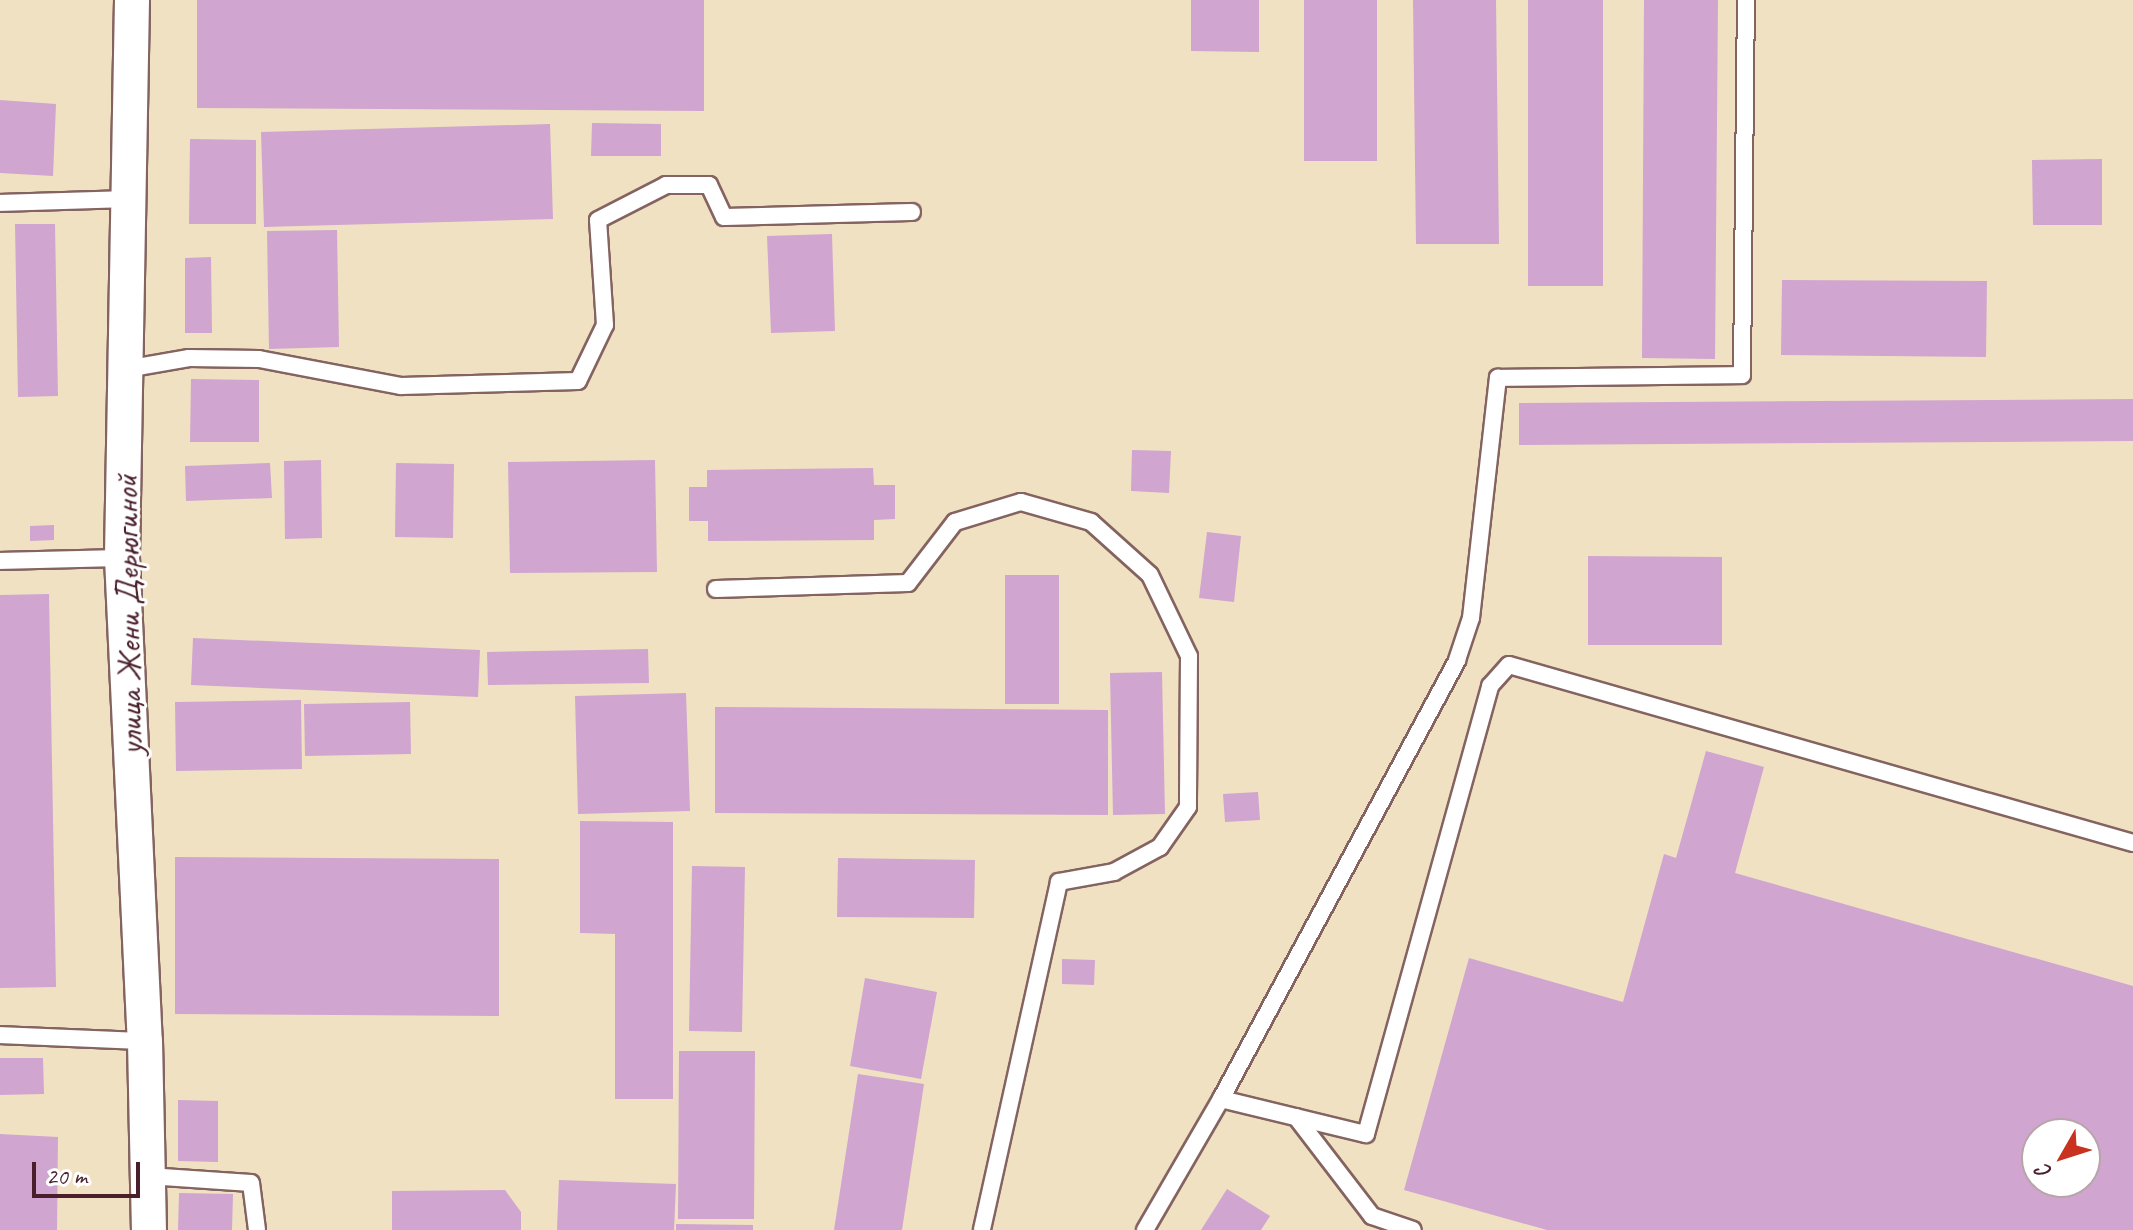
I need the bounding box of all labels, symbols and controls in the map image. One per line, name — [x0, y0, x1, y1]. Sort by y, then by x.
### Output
street label: улица Жени Дерюгиной — [105, 476, 151, 754]
north arrow — [2021, 1118, 2101, 1198]
scale bar — [36, 1146, 144, 1196]
text: С — [2030, 1159, 2058, 1185]
text: 20 m — [46, 1161, 87, 1191]

